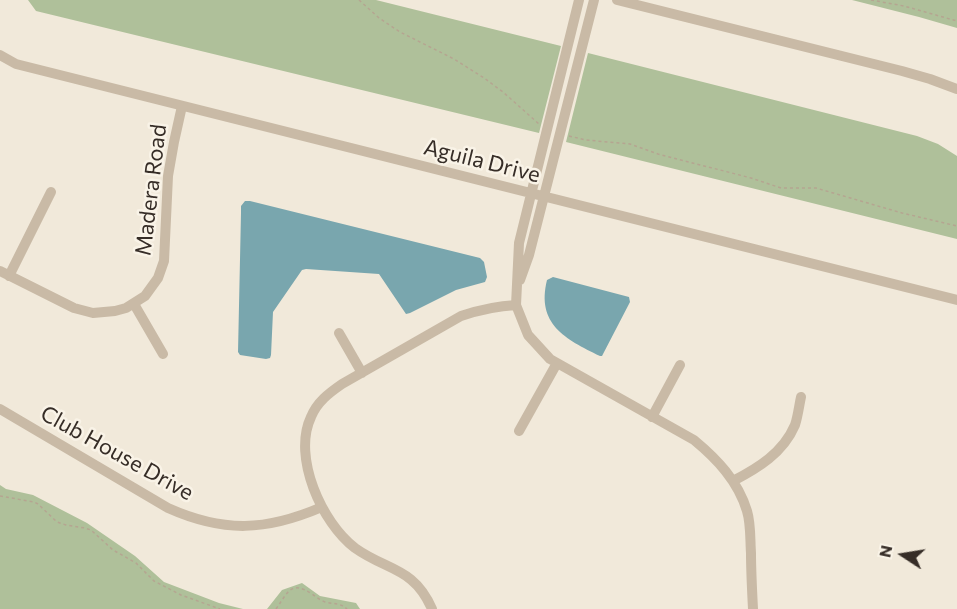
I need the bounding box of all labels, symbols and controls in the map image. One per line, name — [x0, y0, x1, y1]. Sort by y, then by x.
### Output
street label: Madera Road — [130, 123, 172, 257]
street label: Aguila Drive — [421, 134, 543, 188]
street label: Club House Drive — [36, 400, 198, 506]
north arrow — [873, 525, 933, 585]
text: N — [874, 543, 895, 559]

